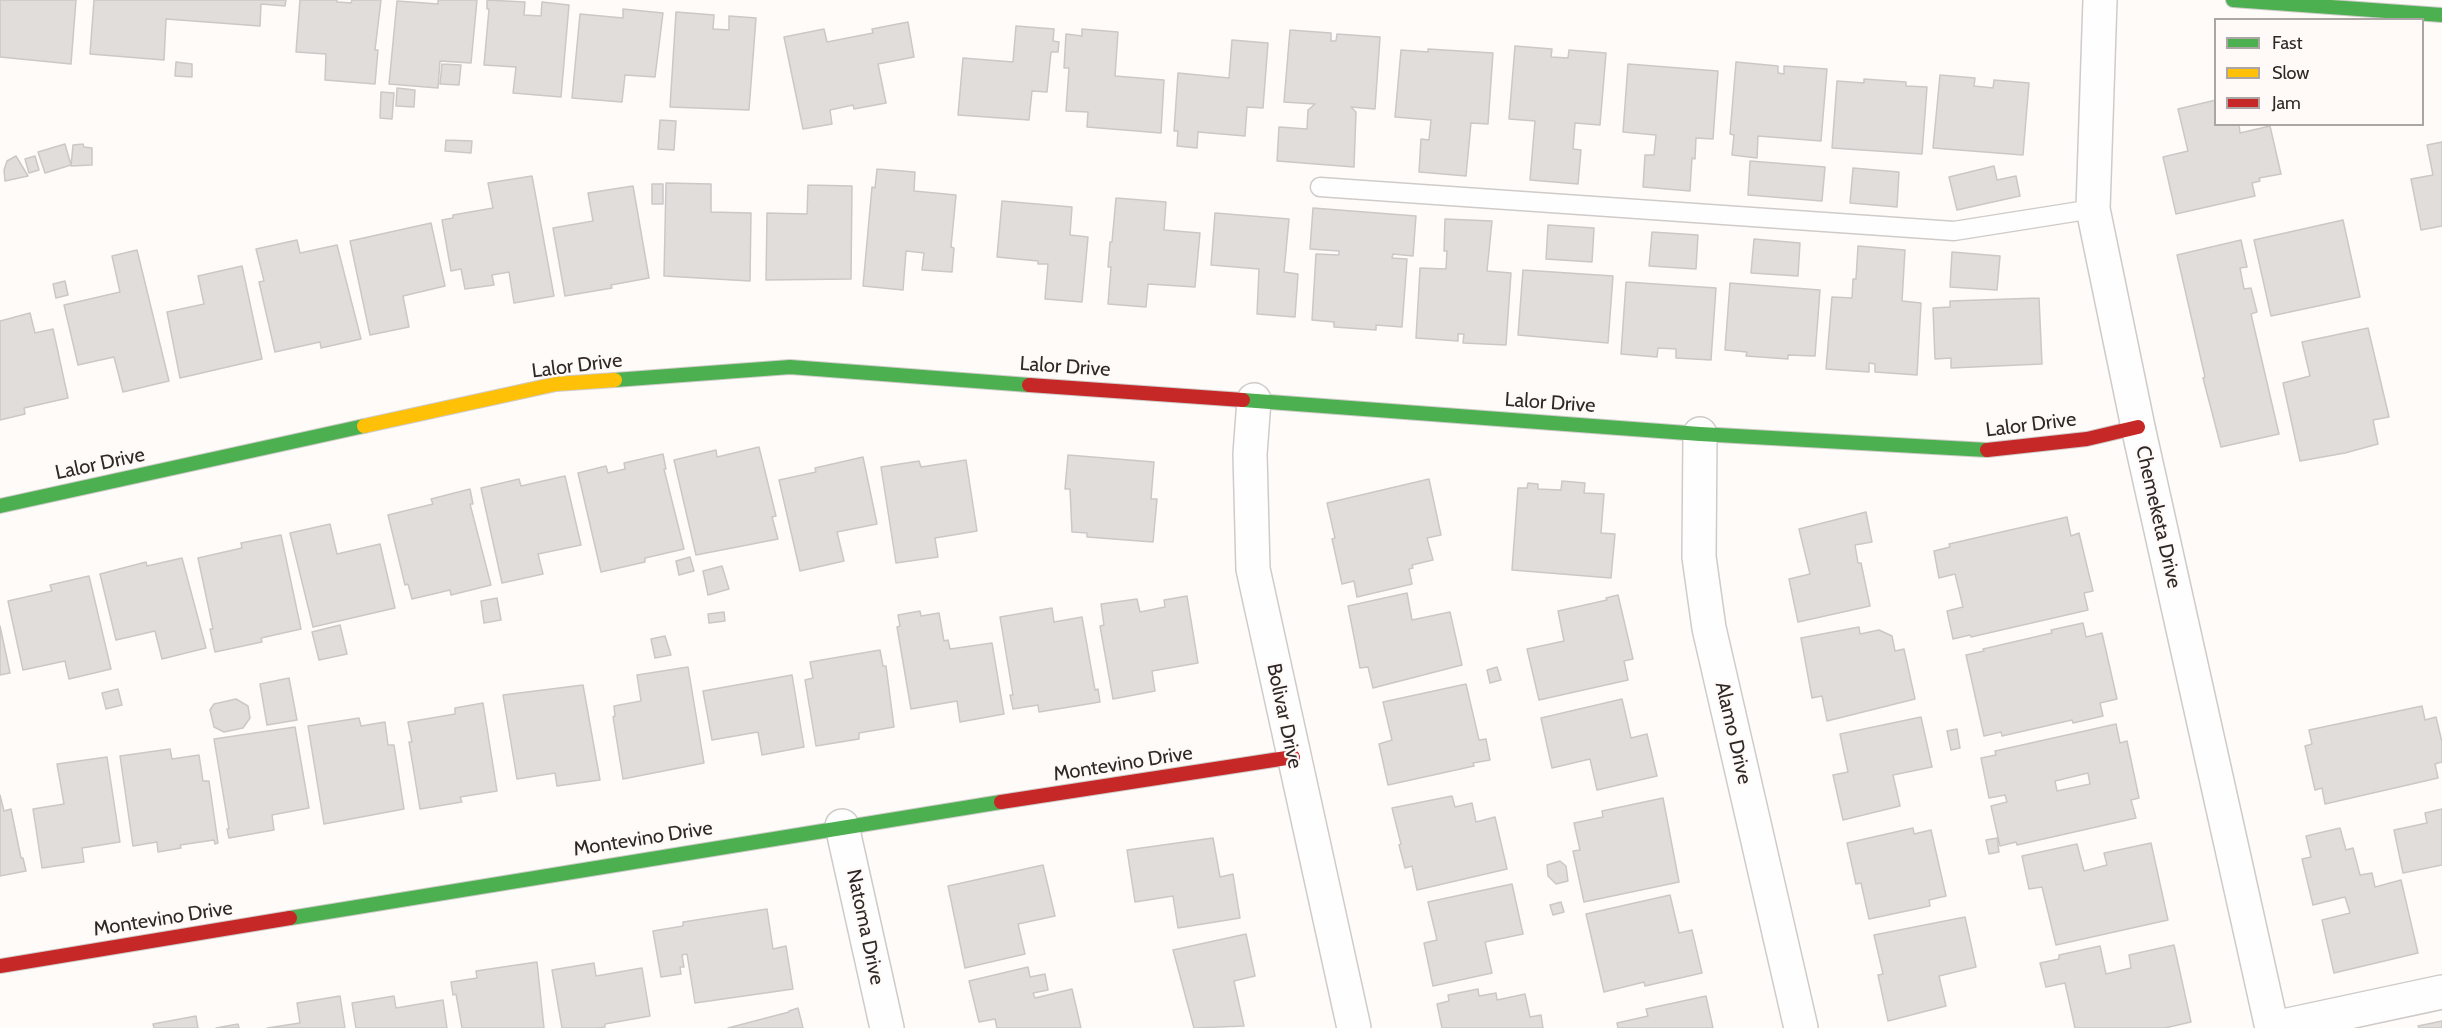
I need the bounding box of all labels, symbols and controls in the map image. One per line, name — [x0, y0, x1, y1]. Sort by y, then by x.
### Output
legend — [2214, 18, 2424, 126]
text: Fast — [2272, 32, 2303, 54]
text: Slow — [2272, 62, 2309, 84]
text: Jam — [2272, 92, 2301, 114]
street label: Lalor Drive — [530, 349, 624, 383]
street label: Lalor Drive — [1019, 352, 1111, 382]
street label: Lalor Drive — [1504, 388, 1596, 418]
street label: Lalor Drive — [1984, 408, 2078, 442]
street label: Lalor Drive — [53, 443, 147, 485]
street label: Chemeketa Drive — [2130, 443, 2186, 591]
street label: Bolivar Drive — [1261, 661, 1307, 771]
street label: Alamo Drive — [1710, 679, 1756, 787]
street label: Montevino Drive — [1052, 741, 1194, 787]
street label: Montevino Drive — [572, 816, 714, 862]
street label: Natoma Drive — [841, 867, 889, 987]
street label: Montevino Drive — [92, 896, 234, 942]

